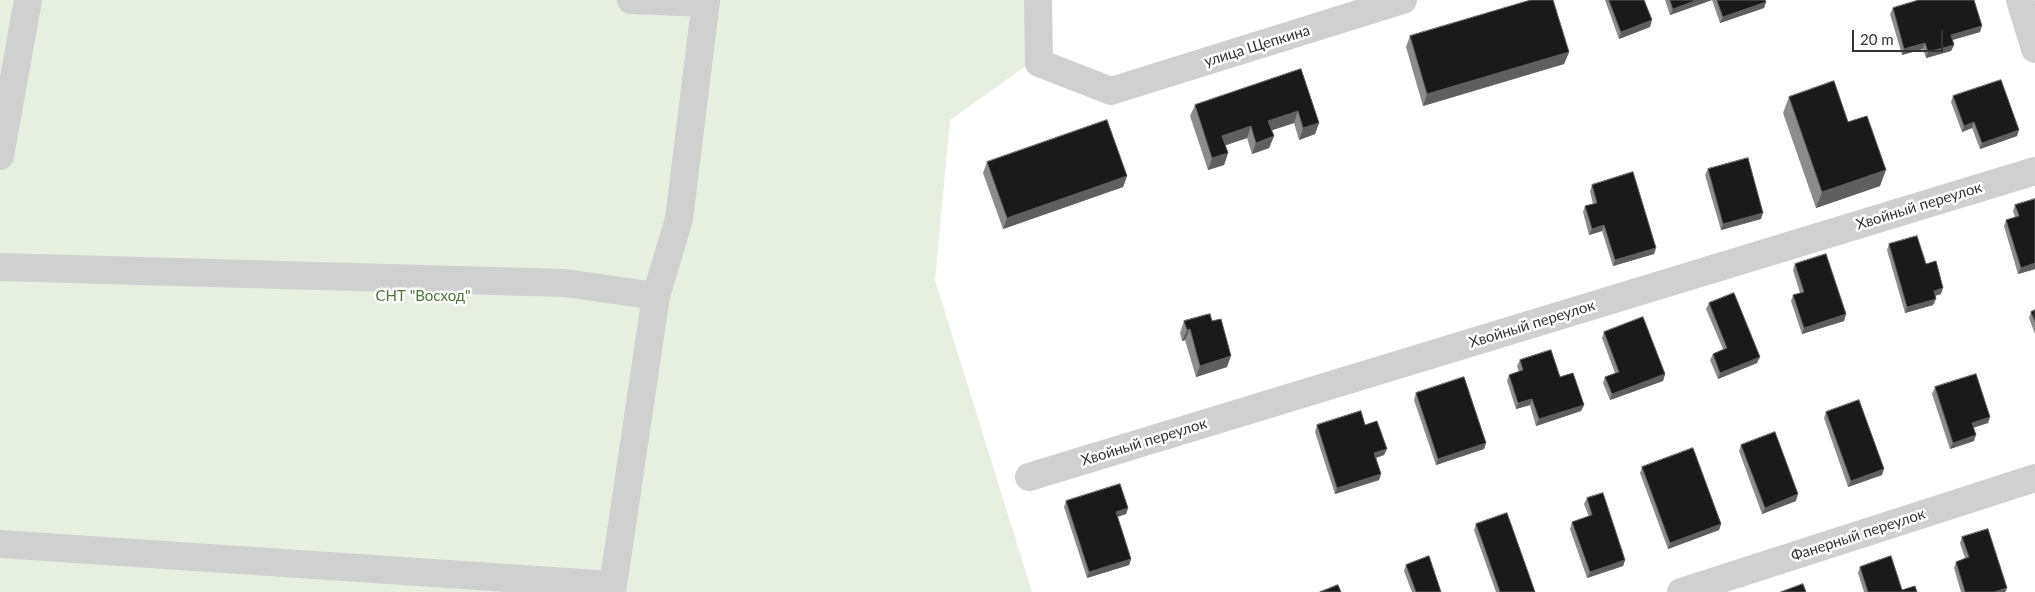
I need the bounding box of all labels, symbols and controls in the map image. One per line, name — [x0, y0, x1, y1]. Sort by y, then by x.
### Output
scale bar — [1855, 20, 1946, 52]
street label: улица Щепкина — [1202, 21, 1312, 71]
text: 20 m — [1860, 30, 1894, 48]
street label: Хвойный переулок — [1854, 178, 1984, 234]
park label: СНТ "Восход" — [376, 287, 470, 305]
street label: Хвойный переулок — [1467, 296, 1597, 352]
street label: Хвойный переулок — [1079, 414, 1209, 470]
street label: Фанерный переулок — [1789, 505, 1927, 565]

